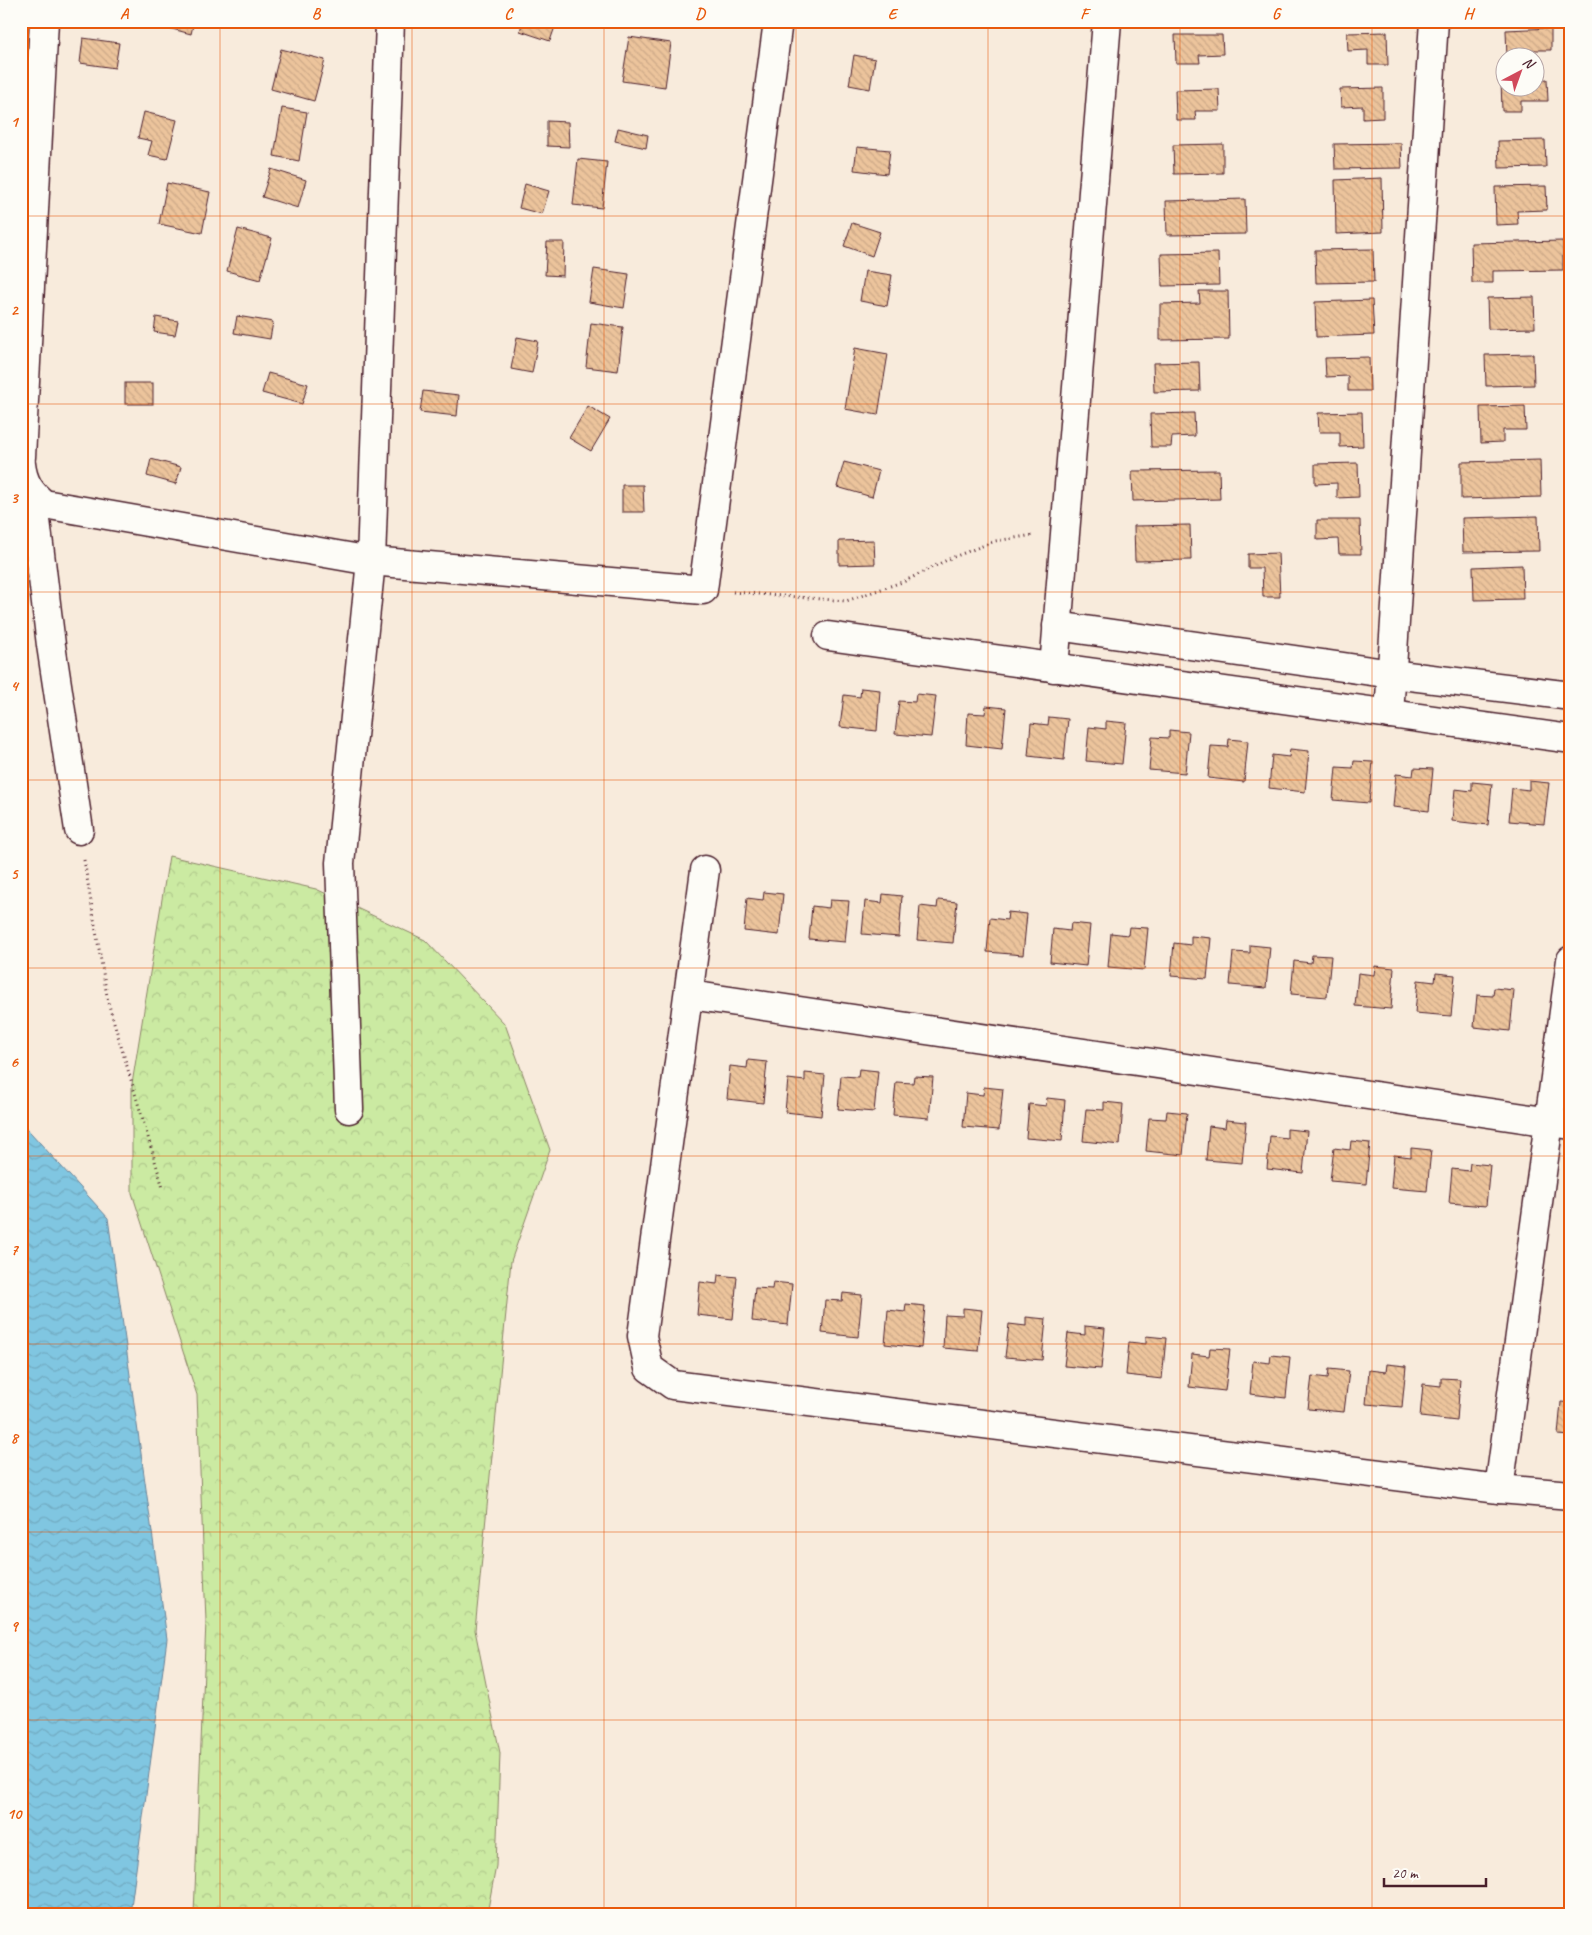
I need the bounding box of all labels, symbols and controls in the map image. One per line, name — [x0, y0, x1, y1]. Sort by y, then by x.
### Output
text: A — [120, 4, 130, 24]
text: B — [312, 4, 322, 24]
text: C — [504, 4, 514, 24]
text: D — [695, 4, 706, 24]
text: E — [888, 4, 899, 24]
text: F — [1080, 4, 1091, 24]
text: G — [1272, 4, 1282, 24]
text: H — [1463, 4, 1475, 24]
north arrow — [1494, 48, 1544, 98]
text: N — [1519, 53, 1539, 73]
text: 1 — [10, 112, 19, 132]
text: 2 — [10, 300, 19, 320]
text: 3 — [10, 488, 19, 508]
text: 4 — [10, 676, 19, 696]
text: 5 — [11, 864, 20, 884]
text: 6 — [10, 1052, 19, 1072]
text: 7 — [10, 1240, 19, 1260]
text: 8 — [10, 1428, 19, 1448]
text: 9 — [10, 1616, 19, 1636]
text: 10 — [7, 1804, 23, 1824]
scale bar — [1384, 1855, 1487, 1887]
text: 20 m — [1392, 1864, 1419, 1883]

